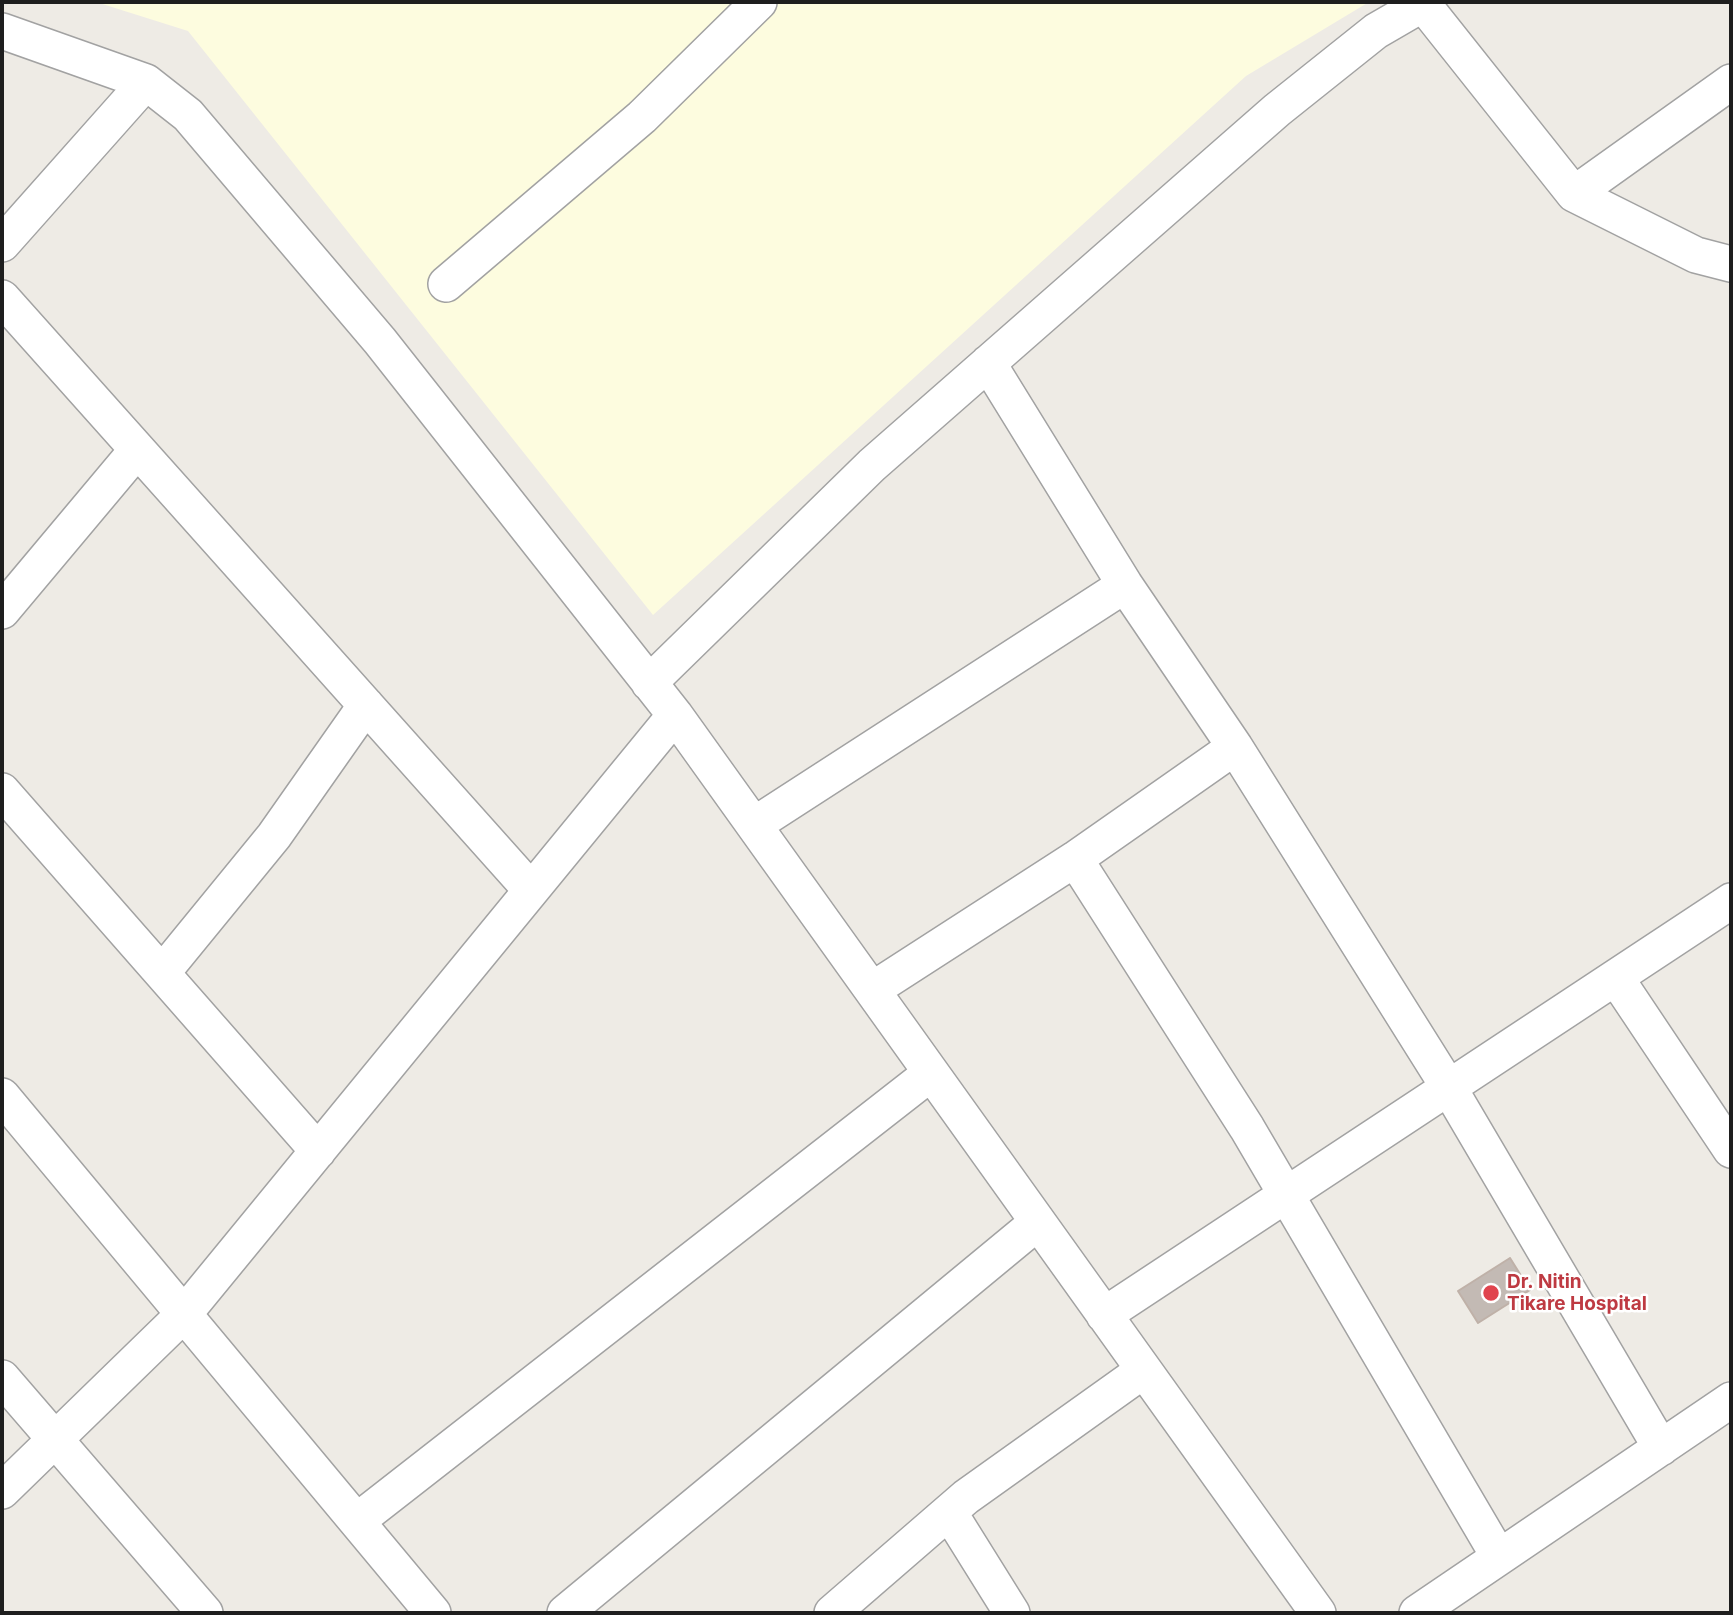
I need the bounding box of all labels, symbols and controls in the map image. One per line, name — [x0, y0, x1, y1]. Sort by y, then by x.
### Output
place label: Dr. Nitin Tikare Hospital — [1507, 1271, 1647, 1315]
marker: Dr. Nitin Tikare Hospital — [1481, 1283, 1501, 1303]

